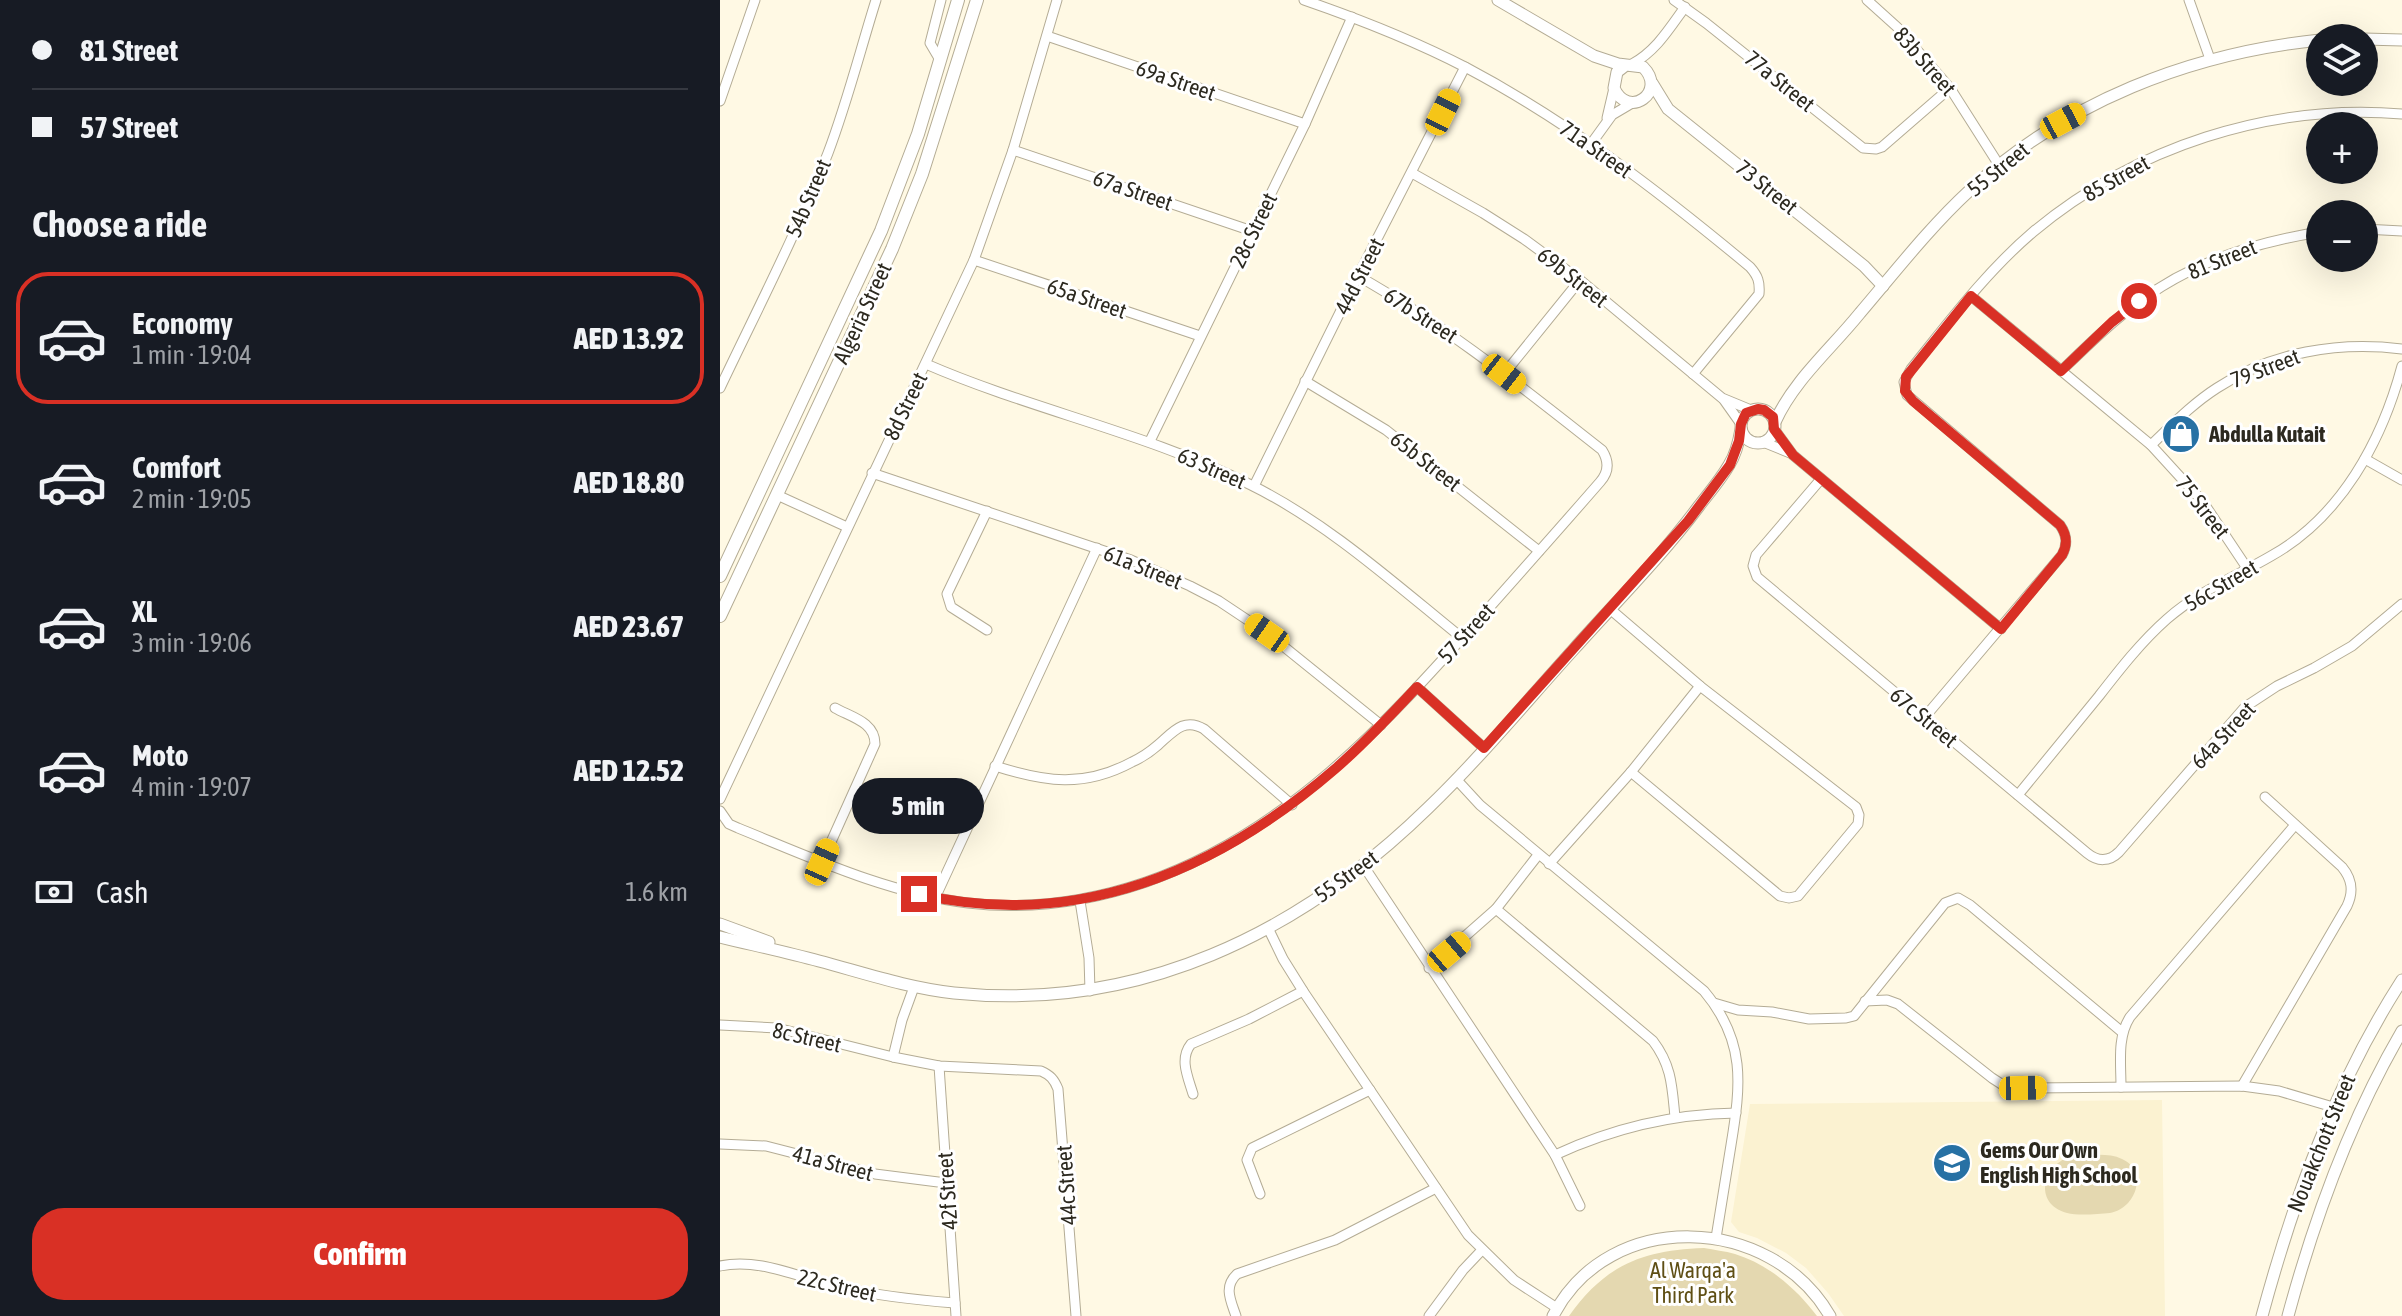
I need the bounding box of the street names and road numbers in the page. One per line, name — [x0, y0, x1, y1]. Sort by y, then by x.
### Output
street label: 83b Street — [1888, 21, 1962, 101]
street label: 77a Street — [1740, 45, 1820, 117]
street label: 69a Street — [1133, 54, 1219, 106]
street label: 71a Street — [1555, 115, 1637, 183]
street label: 55 Street — [1962, 136, 2034, 202]
street label: 85 Street — [2078, 149, 2154, 207]
street label: 73 Street — [1731, 154, 1803, 220]
street label: 54b Street — [780, 155, 836, 241]
street label: 67a Street — [1090, 164, 1176, 216]
street label: 28c Street — [1224, 188, 1282, 272]
street label: 44d Street — [1329, 233, 1389, 319]
street label: 81 Street — [2184, 233, 2260, 285]
street label: 69b Street — [1533, 241, 1613, 313]
street label: Algeria Street — [827, 258, 897, 368]
street label: 65a Street — [1044, 272, 1130, 324]
street label: 67b Street — [1379, 282, 1463, 348]
street label: 79 Street — [2227, 343, 2303, 393]
street label: 8d Street — [878, 368, 932, 444]
street label: 65b Street — [1386, 425, 1466, 497]
street label: 63 Street — [1174, 441, 1250, 495]
street label: 75 Street — [2171, 471, 2235, 543]
street label: 61a Street — [1100, 540, 1186, 594]
street label: 56c Street — [2180, 554, 2262, 616]
street label: 57 Street — [1432, 598, 1500, 668]
street label: 67c Street — [1885, 681, 1963, 753]
street label: 64a Street — [2185, 696, 2261, 774]
street label: 55 Street — [1309, 844, 1383, 908]
street label: 8c Street — [770, 1016, 844, 1058]
street label: Nouakchott Street — [2282, 1070, 2360, 1216]
street label: 41a Street — [790, 1140, 876, 1186]
street label: 44c Street — [1050, 1144, 1082, 1226]
street label: 42f Street — [931, 1151, 963, 1231]
street label: 22c Street — [795, 1263, 879, 1307]

